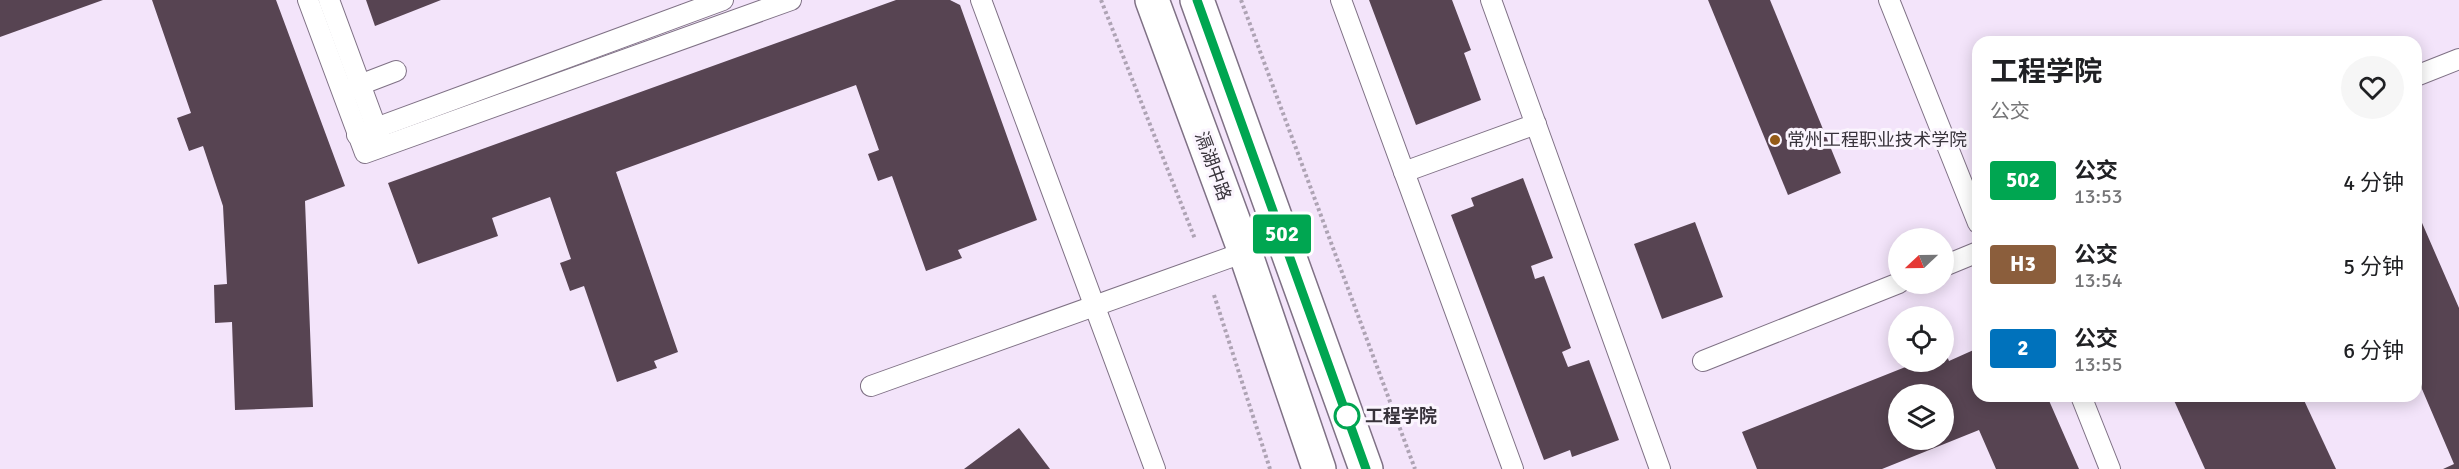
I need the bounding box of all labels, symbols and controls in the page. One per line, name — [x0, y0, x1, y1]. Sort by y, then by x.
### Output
text: 工程学院 — [1990, 55, 2102, 89]
button: heart — [2341, 56, 2404, 119]
text: 公交 — [1990, 99, 2030, 124]
street label: 滆湖中路 — [1190, 128, 1236, 204]
place label: 常州工程职业技术学院 — [1787, 129, 1967, 151]
marker: 常州工程职业技术学院 — [1768, 133, 1782, 147]
text: 公交 — [2074, 157, 2118, 184]
text: 502 — [2006, 167, 2040, 193]
text: 4 分钟 — [2343, 169, 2404, 196]
text: 13:53 — [2074, 184, 2123, 209]
line badge: 502 — [1248, 214, 1316, 254]
text: 502 — [1265, 221, 1299, 247]
north arrow — [1888, 228, 1954, 294]
map controls — [1888, 228, 1954, 450]
text: 公交 — [2074, 241, 2118, 268]
text: H3 — [2010, 251, 2036, 277]
text: 5 分钟 — [2343, 253, 2404, 280]
text: 13:54 — [2074, 268, 2123, 293]
button: locate — [1888, 306, 1954, 372]
text: 公交 — [2074, 325, 2118, 352]
text: 2 — [2017, 335, 2029, 361]
text: 6 分钟 — [2343, 337, 2404, 364]
text: 13:55 — [2074, 352, 2123, 377]
button: layers — [1888, 384, 1954, 450]
marker: 工程学院 — [1334, 403, 1360, 429]
place label: 工程学院 — [1365, 405, 1437, 427]

